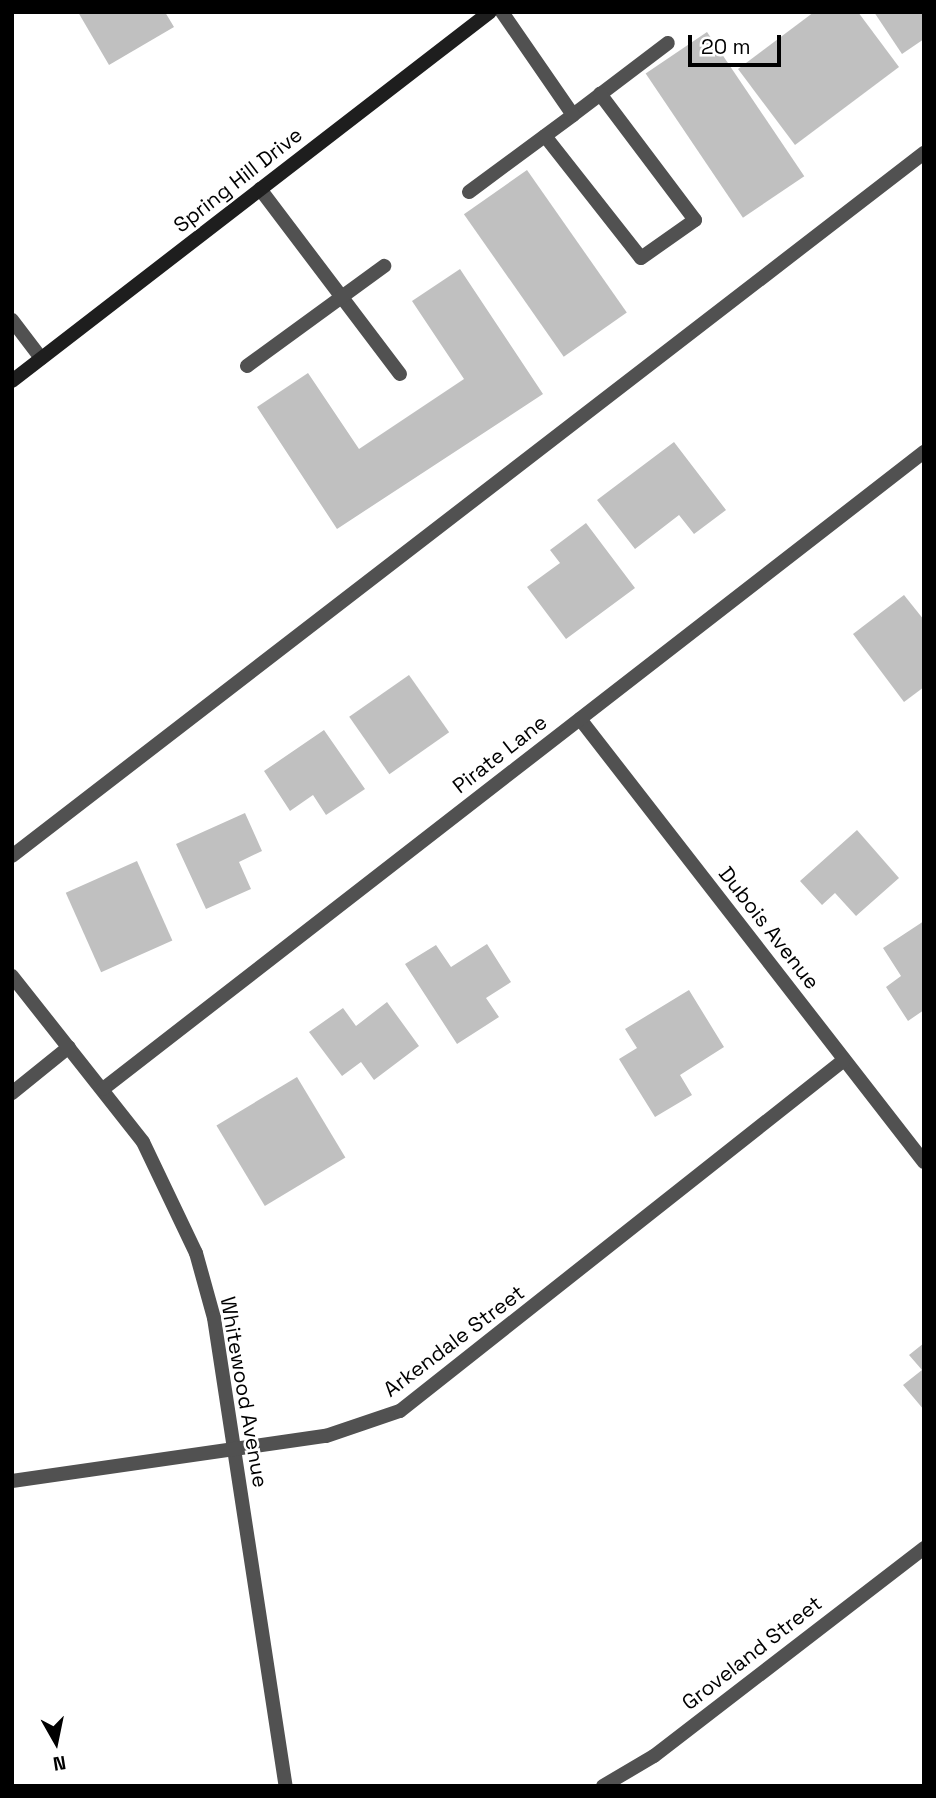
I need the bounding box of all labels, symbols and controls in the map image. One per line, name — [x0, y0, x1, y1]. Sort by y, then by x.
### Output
scale bar — [691, 21, 784, 65]
text: 20 m — [701, 33, 751, 60]
street label: Spring Hill Drive — [169, 122, 307, 238]
street label: Pirate Lane — [448, 709, 552, 799]
street label: Dubois Avenue — [713, 862, 825, 994]
street label: Arkendale Street — [379, 1280, 529, 1402]
street label: Whitewood Avenue — [215, 1295, 273, 1489]
street label: Groveland Street — [677, 1591, 827, 1715]
north arrow — [21, 1707, 91, 1777]
text: N — [51, 1750, 68, 1777]

